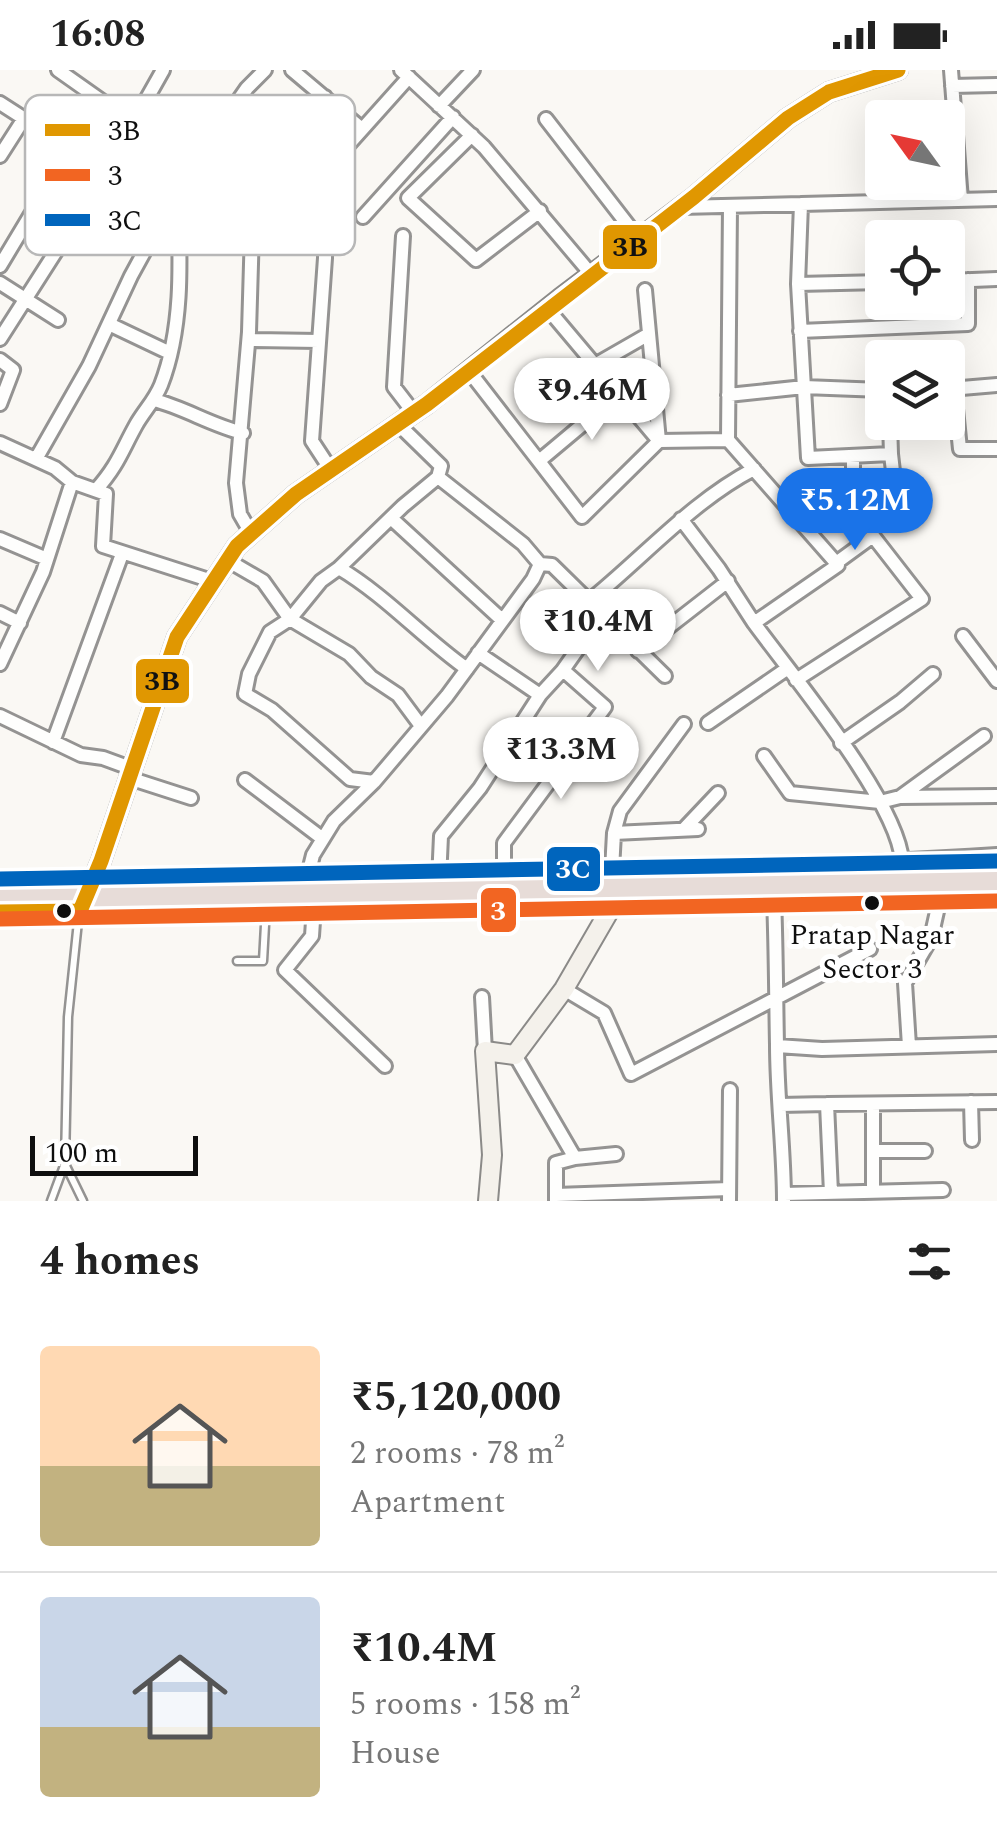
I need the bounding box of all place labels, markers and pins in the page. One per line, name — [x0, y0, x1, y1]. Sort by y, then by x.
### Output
pin: ₹9.46M — [511, 358, 673, 443]
pin: ₹5.12M — [774, 468, 936, 553]
pin: ₹10.4M — [517, 589, 679, 674]
pin: ₹13.3M — [480, 717, 642, 802]
marker: Pratap Nagar Sector 3 — [862, 893, 882, 913]
unlabelled marker — [54, 901, 74, 921]
place label: Pratap Nagar Sector 3 — [790, 914, 954, 991]

